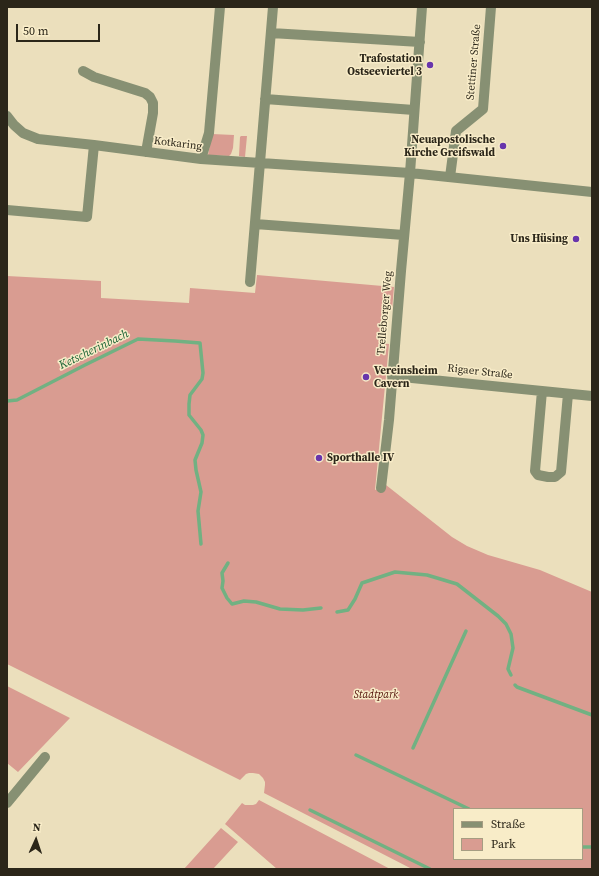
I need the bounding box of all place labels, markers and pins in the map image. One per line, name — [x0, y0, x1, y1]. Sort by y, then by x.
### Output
place label: Trafostation Ostseeviertel 3 — [347, 52, 422, 78]
marker: Trafostation Ostseeviertel 3 — [425, 60, 435, 70]
place label: Neuapostolische Kirche Greifswald — [404, 133, 495, 159]
marker: Neuapostolische Kirche Greifswald — [498, 141, 508, 151]
place label: Uns Hüsing — [510, 232, 568, 246]
marker: Uns Hüsing — [571, 234, 581, 244]
place label: Vereinsheim Cavern — [374, 364, 438, 390]
marker: Vereinsheim Cavern — [361, 372, 371, 382]
place label: Sporthalle IV — [327, 451, 394, 465]
marker: Sporthalle IV — [314, 453, 324, 463]

